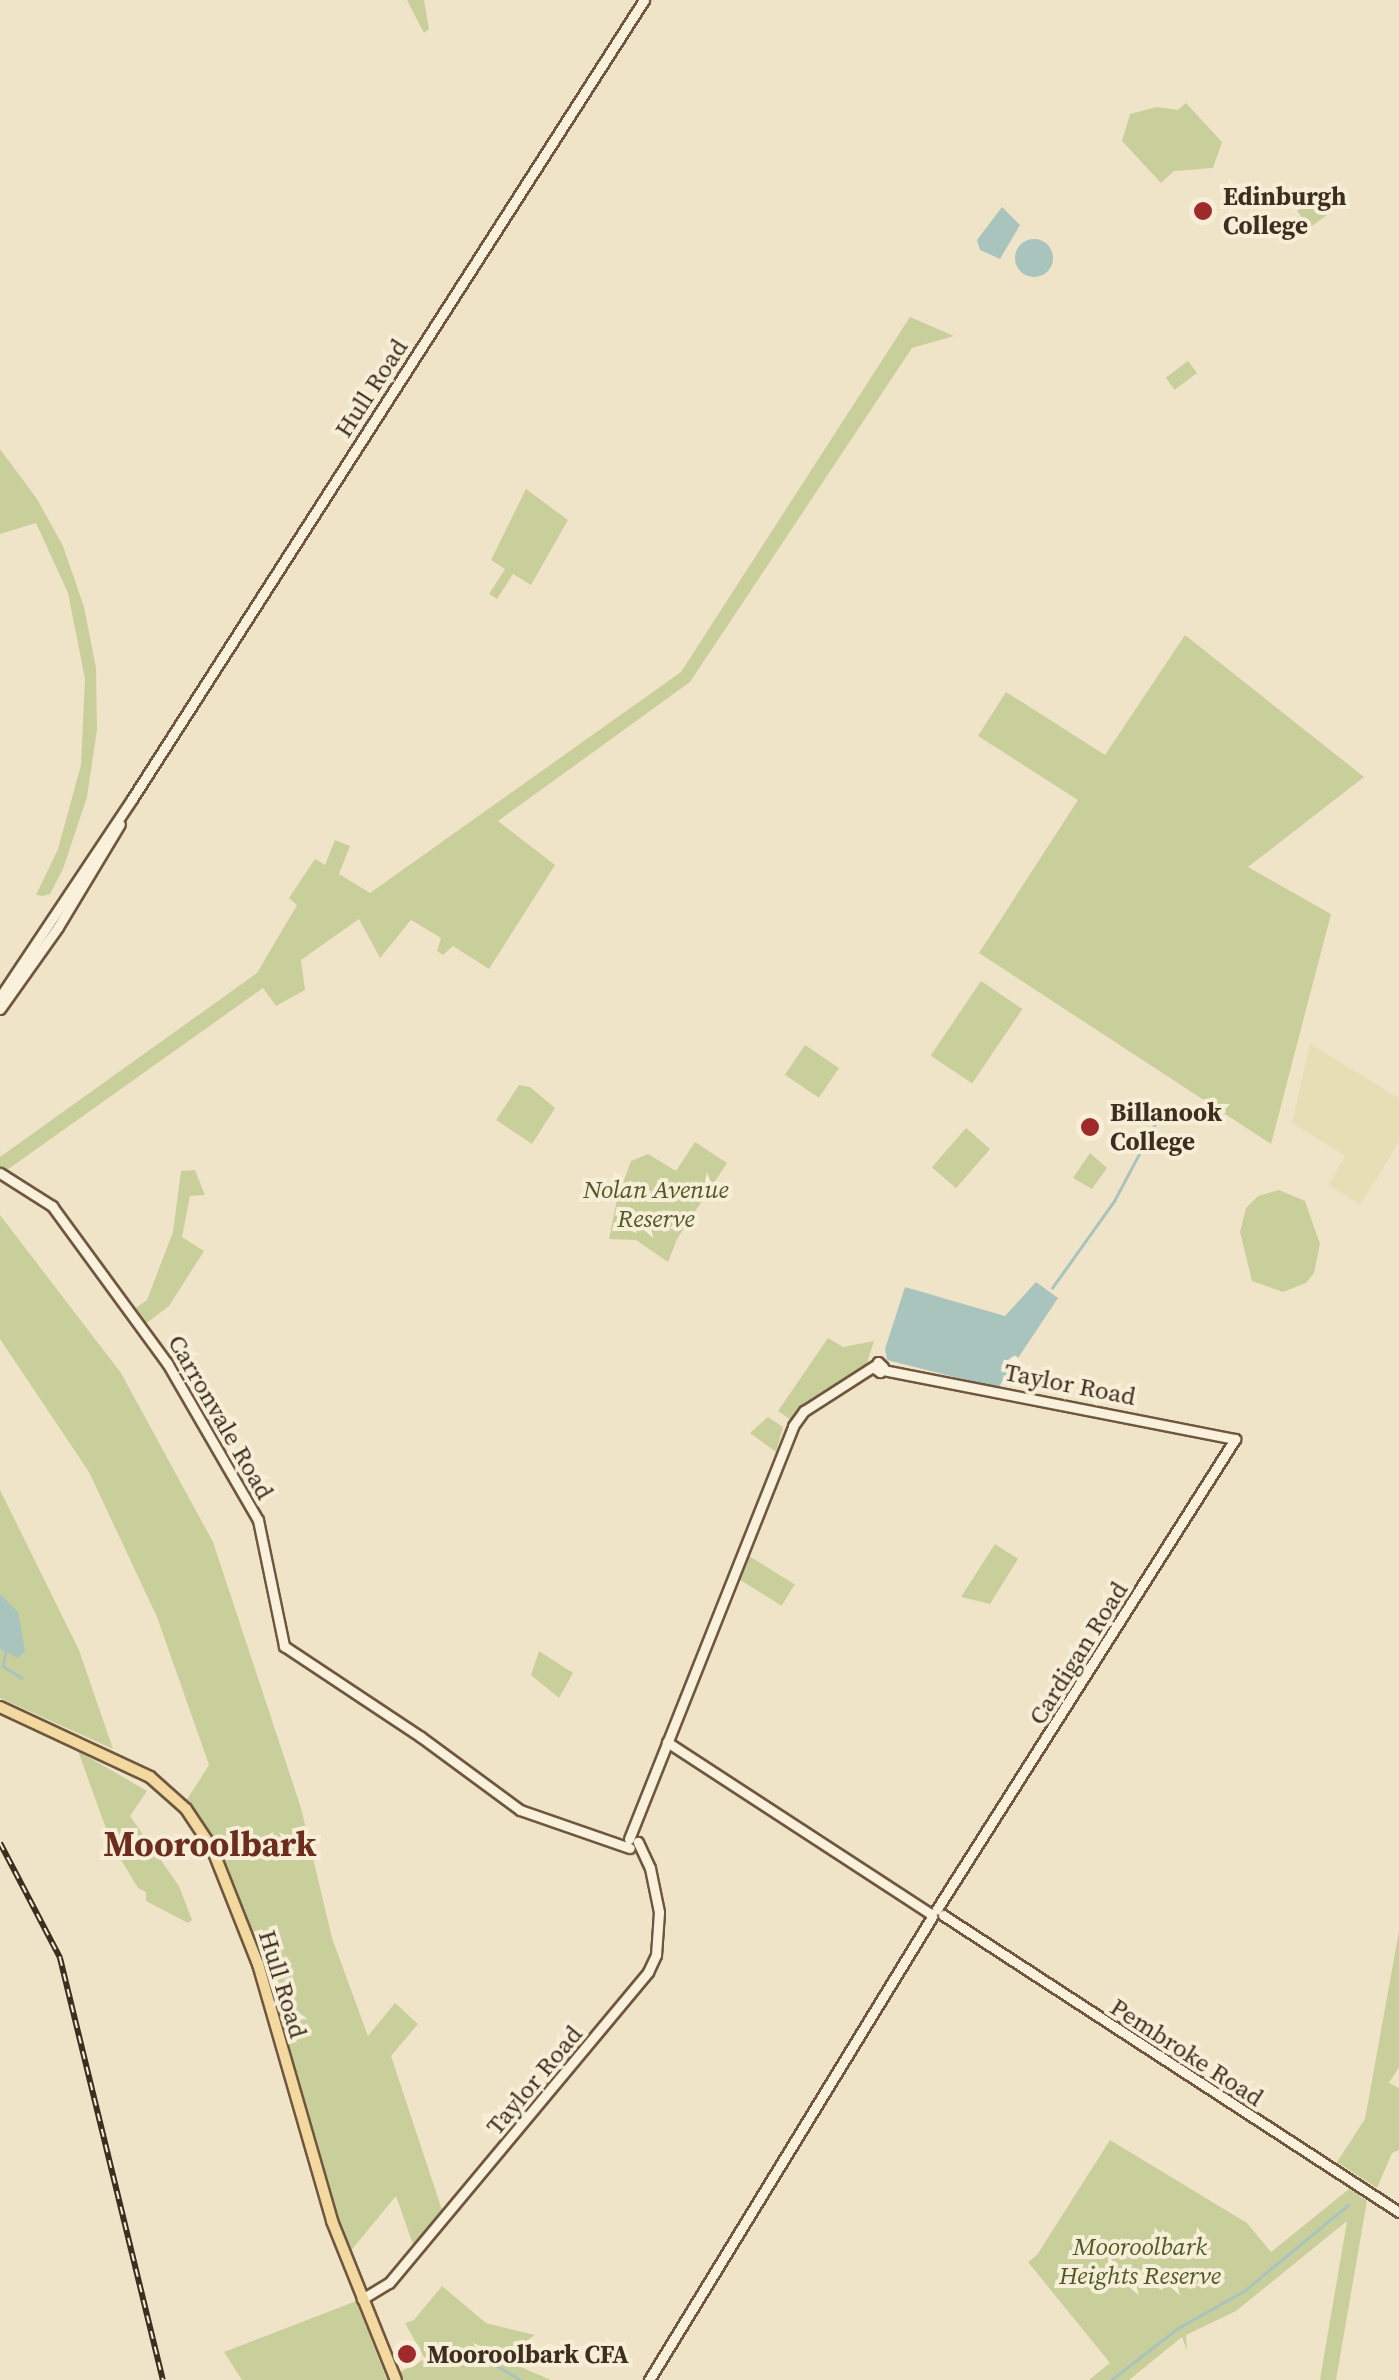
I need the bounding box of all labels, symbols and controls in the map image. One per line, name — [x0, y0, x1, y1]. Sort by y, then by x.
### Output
place label: Edinburgh College — [1223, 182, 1346, 241]
marker: Edinburgh College — [1192, 200, 1214, 222]
street label: Hull Road — [328, 333, 414, 443]
place label: Billanook College — [1110, 1098, 1222, 1157]
marker: Billanook College — [1079, 1116, 1101, 1138]
park label: Nolan Avenue Reserve — [583, 1175, 729, 1234]
street label: Carronvale Road — [162, 1329, 280, 1505]
street label: Taylor Road — [1002, 1357, 1138, 1411]
street label: Cardigan Road — [1022, 1576, 1134, 1730]
district label: Mooroolbark — [104, 1823, 316, 1865]
street label: Hull Road — [252, 1926, 314, 2042]
street label: Pembroke Road — [1105, 1991, 1269, 2113]
street label: Taylor Road — [480, 2019, 588, 2141]
park label: Mooroolbark Heights Reserve — [1059, 2232, 1221, 2291]
place label: Mooroolbark CFA — [427, 2339, 629, 2369]
marker: Mooroolbark CFA — [396, 2343, 418, 2365]

